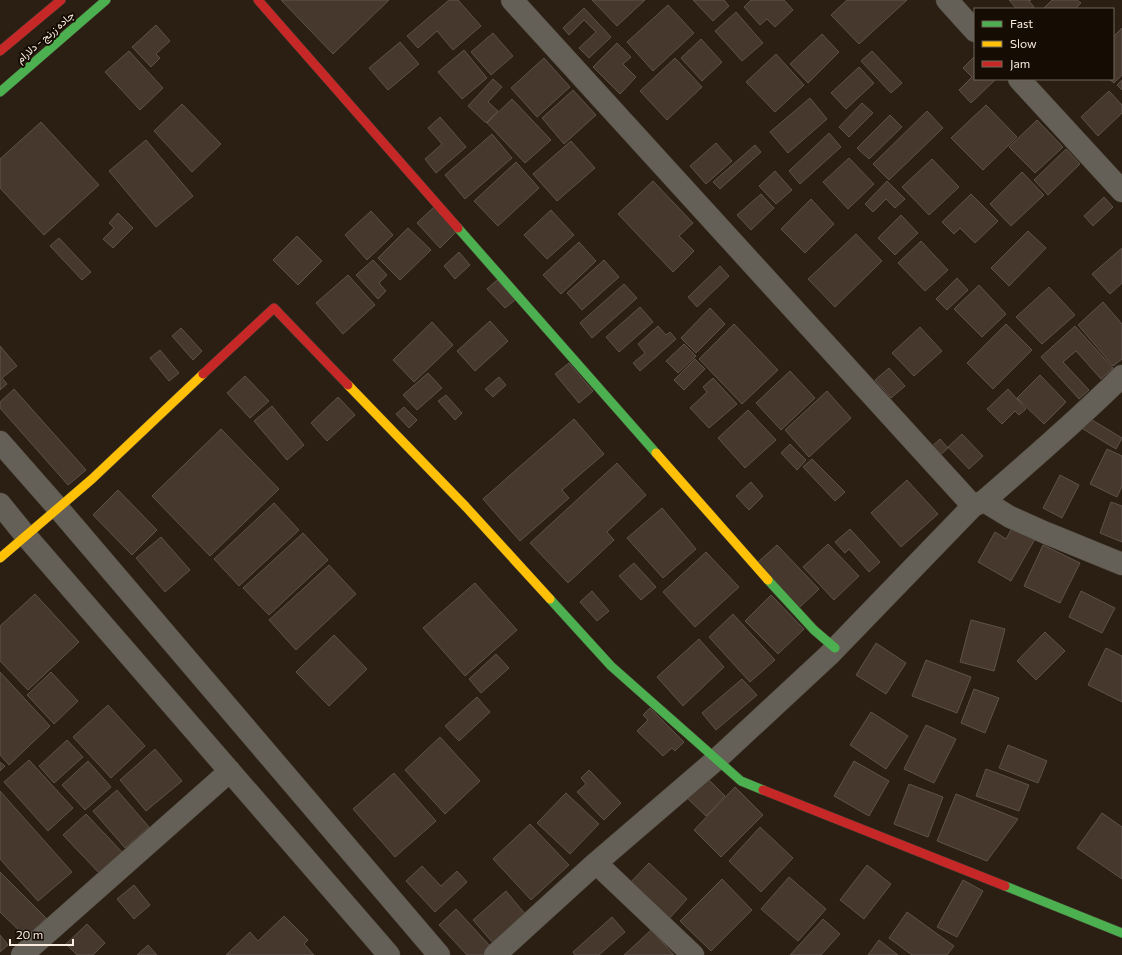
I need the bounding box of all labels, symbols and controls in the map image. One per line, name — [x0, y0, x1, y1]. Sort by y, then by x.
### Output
street label: جاده زرنج - دلارام — [13, 8, 78, 67]
legend — [974, 8, 1114, 80]
text: Fast — [1010, 16, 1033, 30]
text: Slow — [1010, 36, 1037, 50]
text: Jam — [1010, 56, 1030, 71]
scale bar — [10, 921, 73, 947]
text: 20 m — [16, 927, 43, 941]

